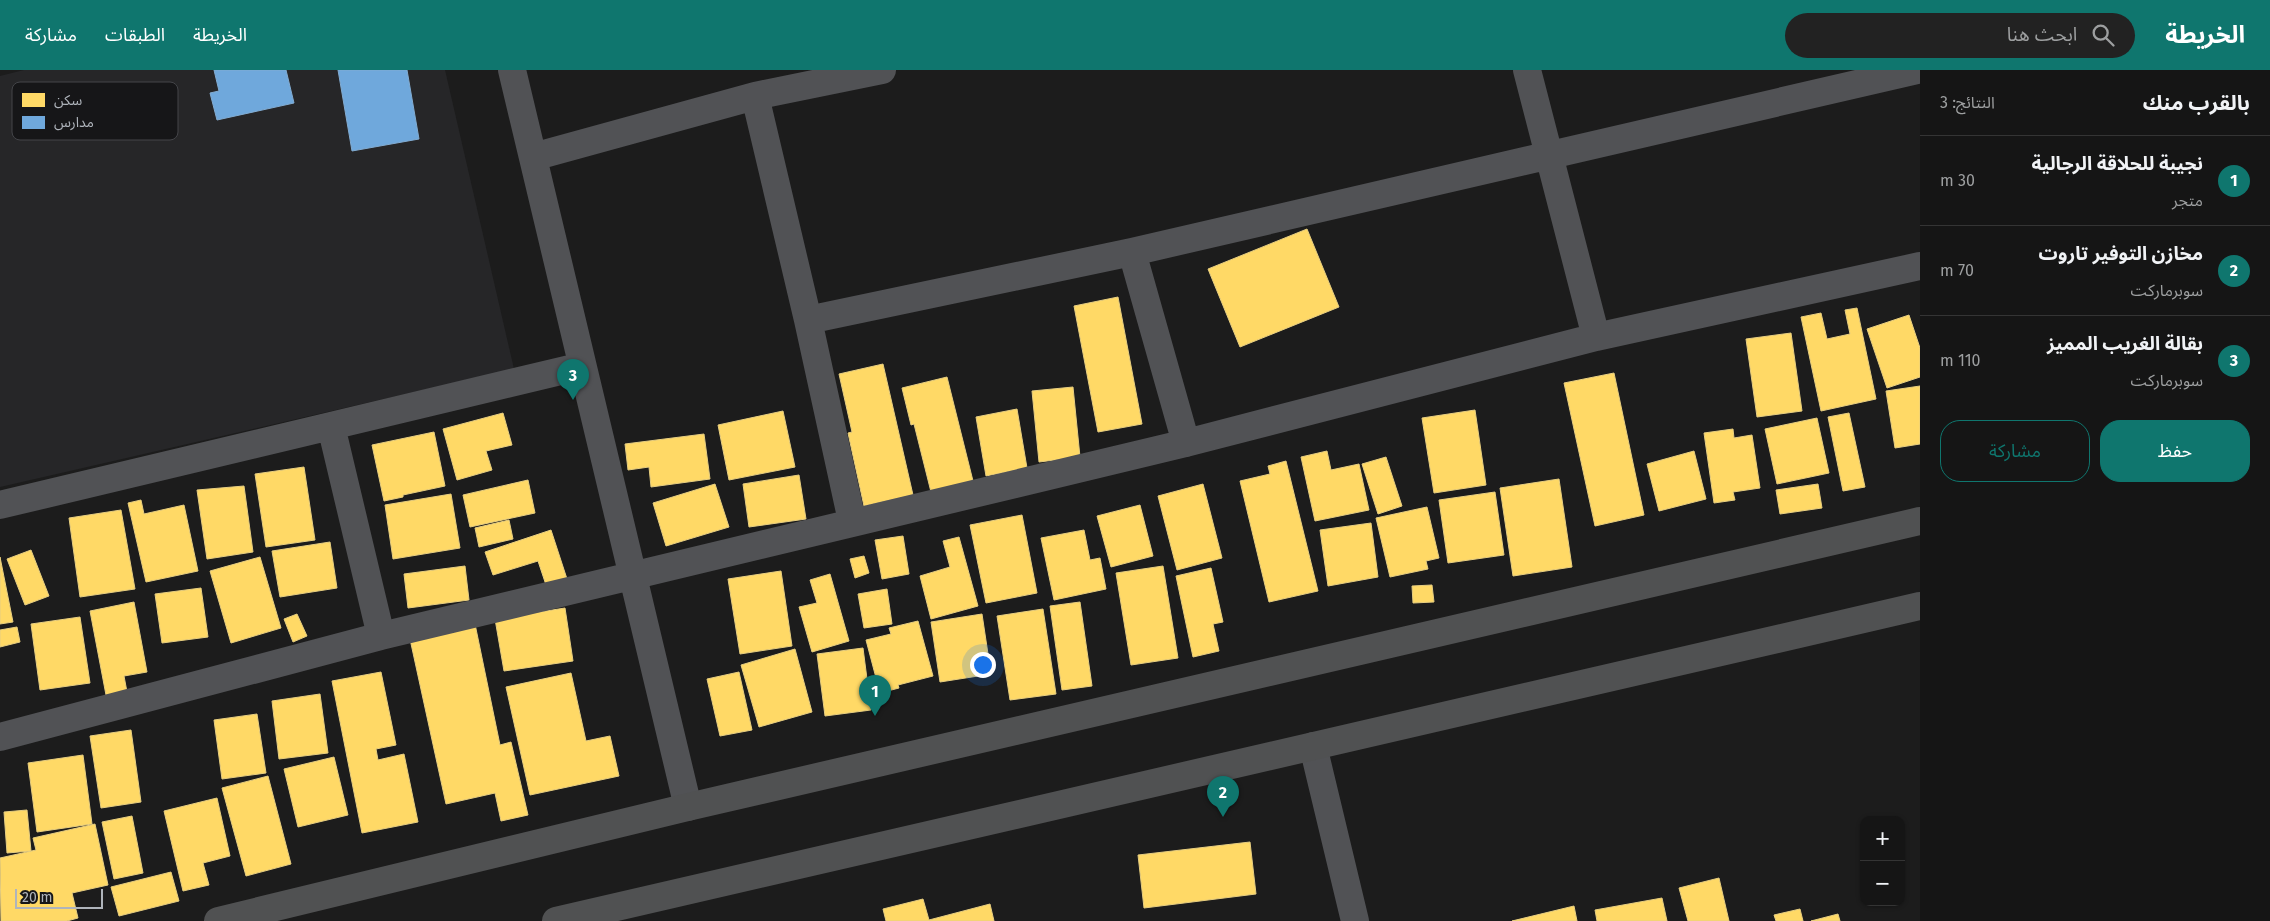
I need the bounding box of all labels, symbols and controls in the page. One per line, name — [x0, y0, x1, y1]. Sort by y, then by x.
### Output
search box — [1785, 13, 2135, 58]
icon: search — [2089, 21, 2117, 49]
text: الخريطة — [2165, 21, 2245, 49]
text: ابحث هنا — [2007, 23, 2077, 46]
text: مشاركة — [25, 24, 77, 46]
text: الطبقات — [105, 24, 165, 46]
text: الخريطة — [193, 24, 247, 46]
legend — [12, 82, 178, 140]
text: بالقرب منك — [2143, 90, 2250, 116]
text: سكن — [54, 92, 82, 109]
text: النتائج: 3 — [1940, 93, 1995, 112]
text: مدارس — [54, 114, 94, 131]
text: نجيبة للحلاقة الرجالية — [2032, 152, 2203, 175]
text: 30 m — [1940, 171, 1975, 190]
text: 1 — [2230, 171, 2238, 190]
text: متجر — [2172, 191, 2203, 210]
text: مخازن التوفير تاروت — [2039, 242, 2203, 265]
text: 70 m — [1940, 261, 1974, 280]
text: 2 — [2230, 261, 2238, 280]
text: سوبرماركت — [2131, 281, 2203, 300]
text: بقالة الغريب المميز — [2047, 332, 2203, 355]
text: 110 m — [1940, 351, 1981, 370]
text: 3 — [2230, 351, 2238, 370]
pin: 3 — [557, 359, 589, 400]
text: سوبرماركت — [2131, 371, 2203, 390]
button: مشاركة — [1940, 420, 2090, 482]
button: حفظ — [2100, 420, 2250, 482]
your location — [970, 652, 996, 678]
pin: 1 — [859, 675, 891, 716]
pin: 2 — [1207, 776, 1239, 817]
map controls — [1860, 816, 1905, 906]
button: + — [1860, 816, 1905, 861]
button: − — [1860, 861, 1905, 906]
scale bar — [15, 886, 102, 909]
text: 20 m — [22, 889, 52, 906]

